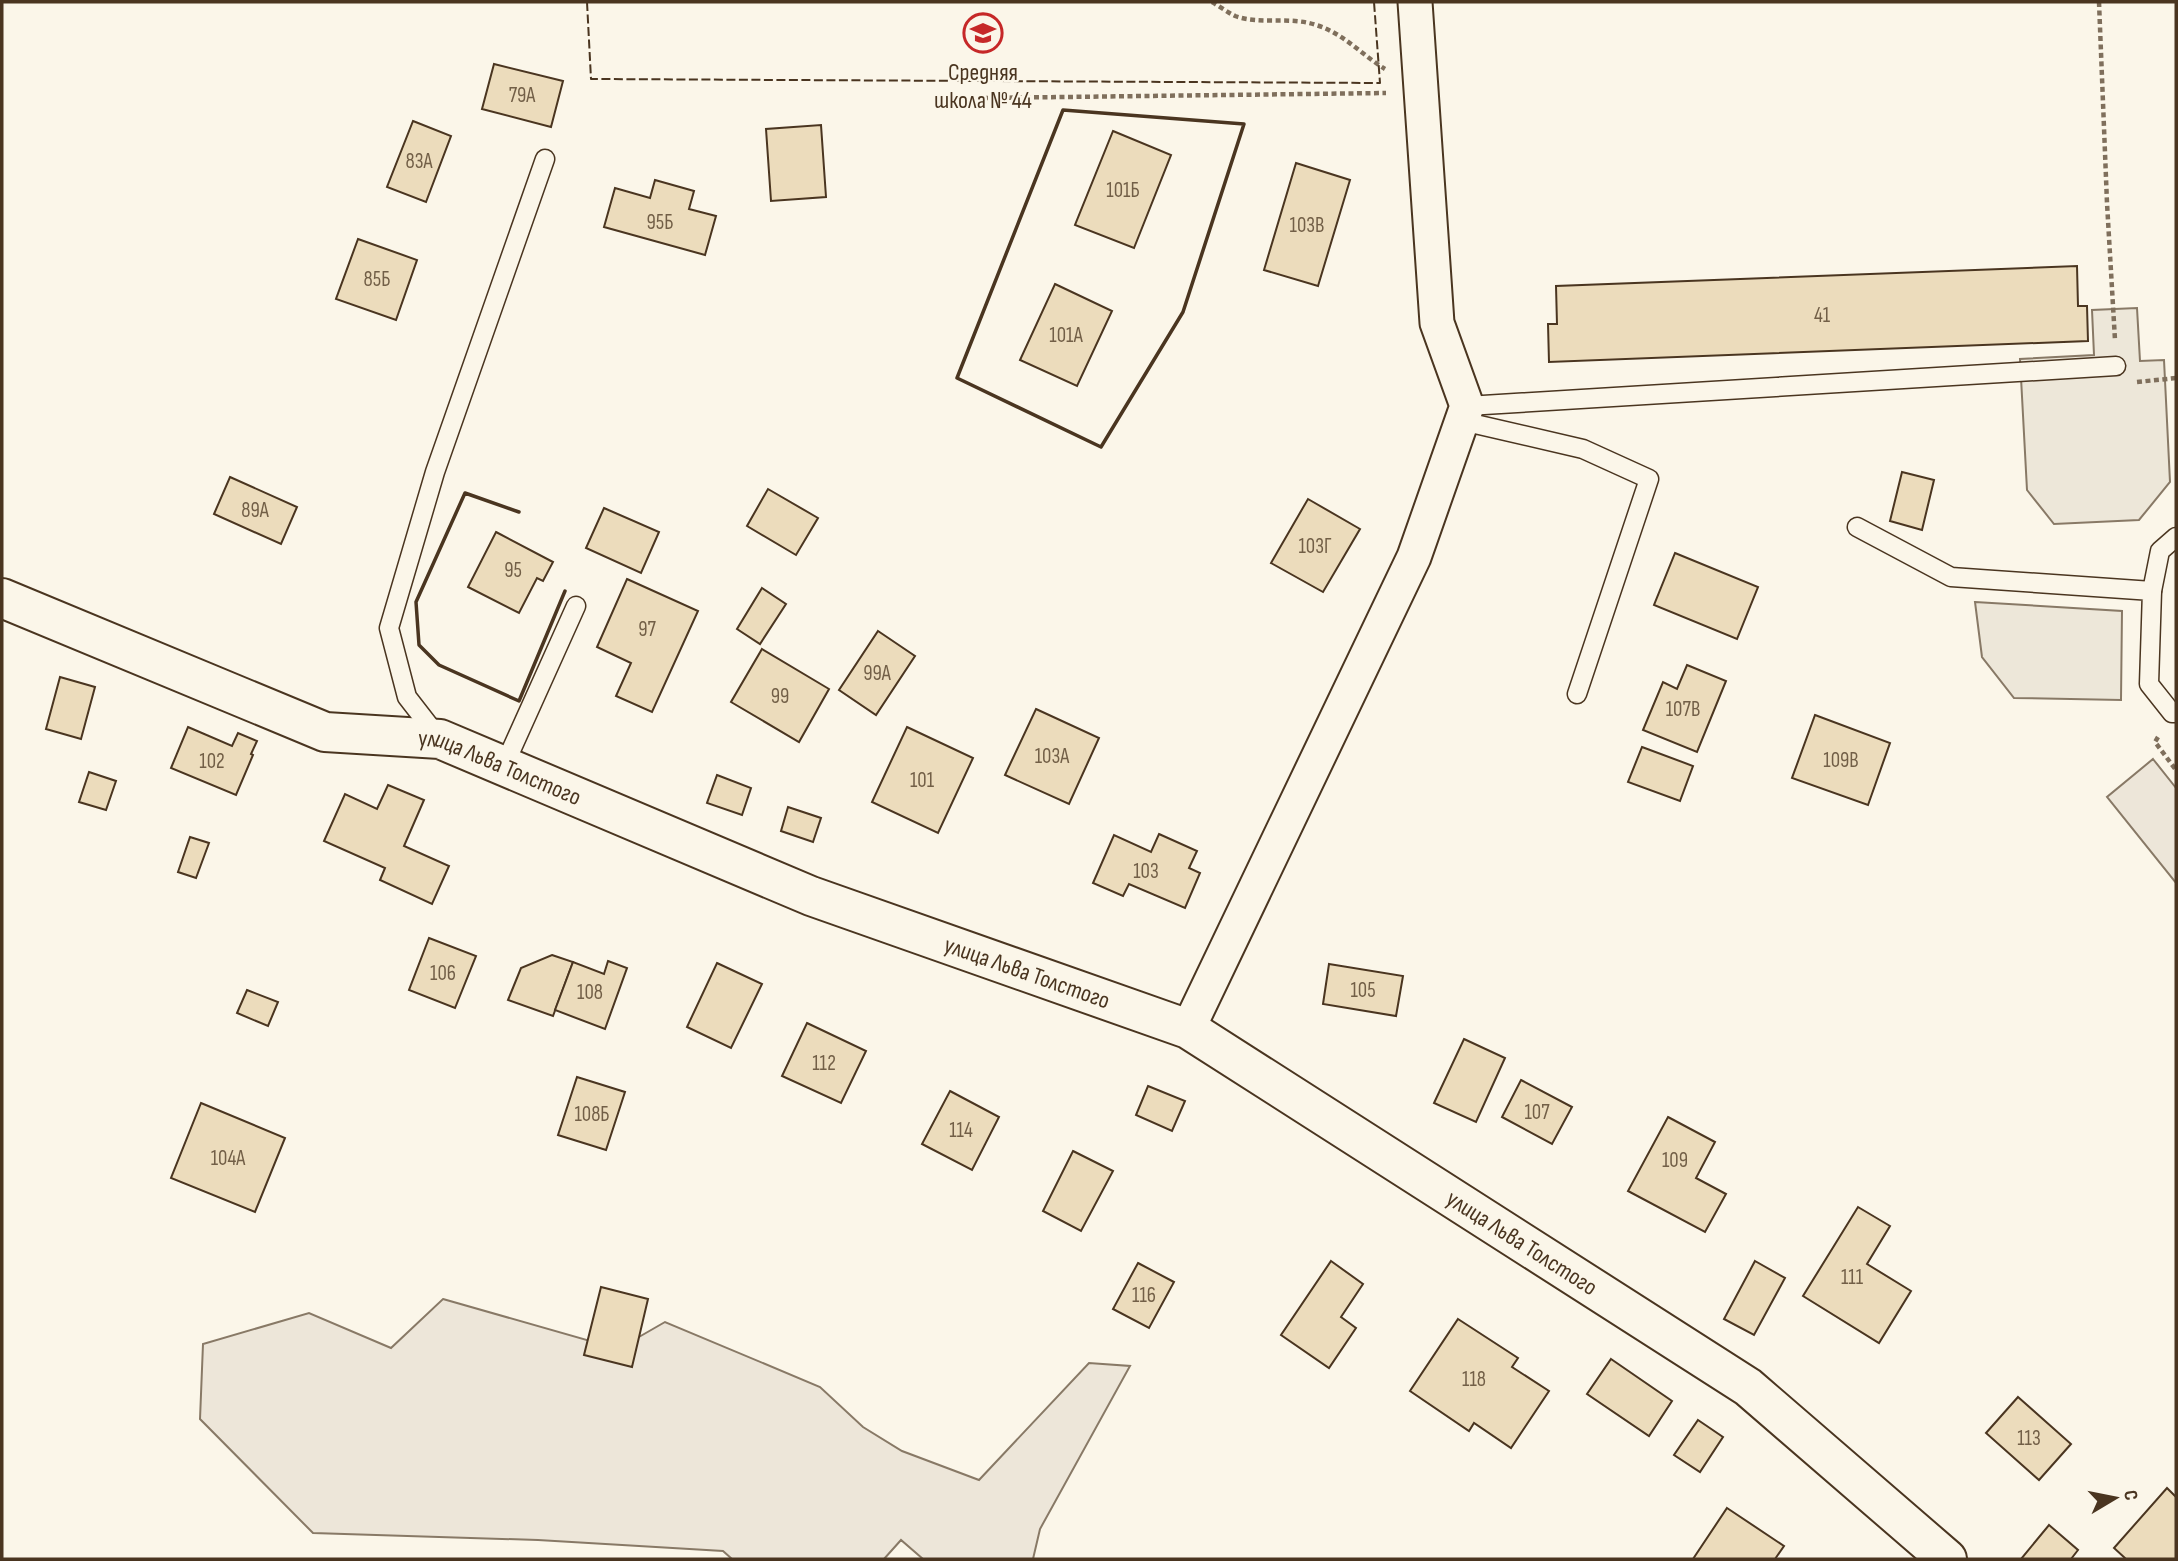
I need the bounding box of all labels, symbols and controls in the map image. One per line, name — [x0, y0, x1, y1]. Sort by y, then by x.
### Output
school or university icon: Средняя школа № 44 — [962, 12, 1004, 54]
place label: Средняя школа № 44 — [934, 58, 1032, 115]
house number: 79А — [509, 83, 536, 108]
house number: 83А — [406, 149, 433, 174]
house number: 101Б — [1106, 178, 1140, 203]
house number: 95Б — [647, 210, 673, 235]
house number: 103В — [1290, 213, 1324, 238]
house number: 85Б — [364, 267, 390, 292]
house number: 41 — [1814, 303, 1831, 328]
house number: 101А — [1049, 323, 1084, 348]
house number: 89А — [241, 498, 270, 523]
house number: 103Г — [1298, 534, 1332, 559]
house number: 95 — [504, 558, 522, 583]
house number: 97 — [638, 617, 656, 642]
house number: 99А — [863, 661, 892, 686]
house number: 99 — [771, 684, 789, 709]
house number: 107В — [1666, 697, 1700, 722]
street label: улица Льва Толстого — [417, 723, 586, 812]
house number: 103А — [1035, 744, 1070, 769]
house number: 109В — [1823, 748, 1859, 773]
house number: 102 — [199, 749, 225, 774]
house number: 101 — [910, 768, 935, 793]
house number: 103 — [1133, 859, 1159, 884]
street label: улица Льва Толстого — [940, 930, 1114, 1015]
house number: 106 — [430, 961, 456, 986]
house number: 105 — [1350, 978, 1376, 1003]
house number: 108 — [577, 980, 603, 1005]
house number: 112 — [812, 1051, 836, 1076]
house number: 107 — [1524, 1100, 1550, 1125]
house number: 108Б — [574, 1102, 610, 1127]
house number: 114 — [949, 1118, 973, 1143]
house number: 104А — [211, 1146, 246, 1171]
house number: 109 — [1662, 1148, 1688, 1173]
street label: улица Льва Толстого — [1441, 1184, 1603, 1302]
house number: 111 — [1841, 1265, 1864, 1290]
house number: 116 — [1132, 1283, 1156, 1308]
house number: 118 — [1462, 1367, 1486, 1392]
house number: 113 — [2017, 1426, 2041, 1451]
north arrow — [2080, 1463, 2150, 1533]
text: С — [2118, 1489, 2142, 1502]

